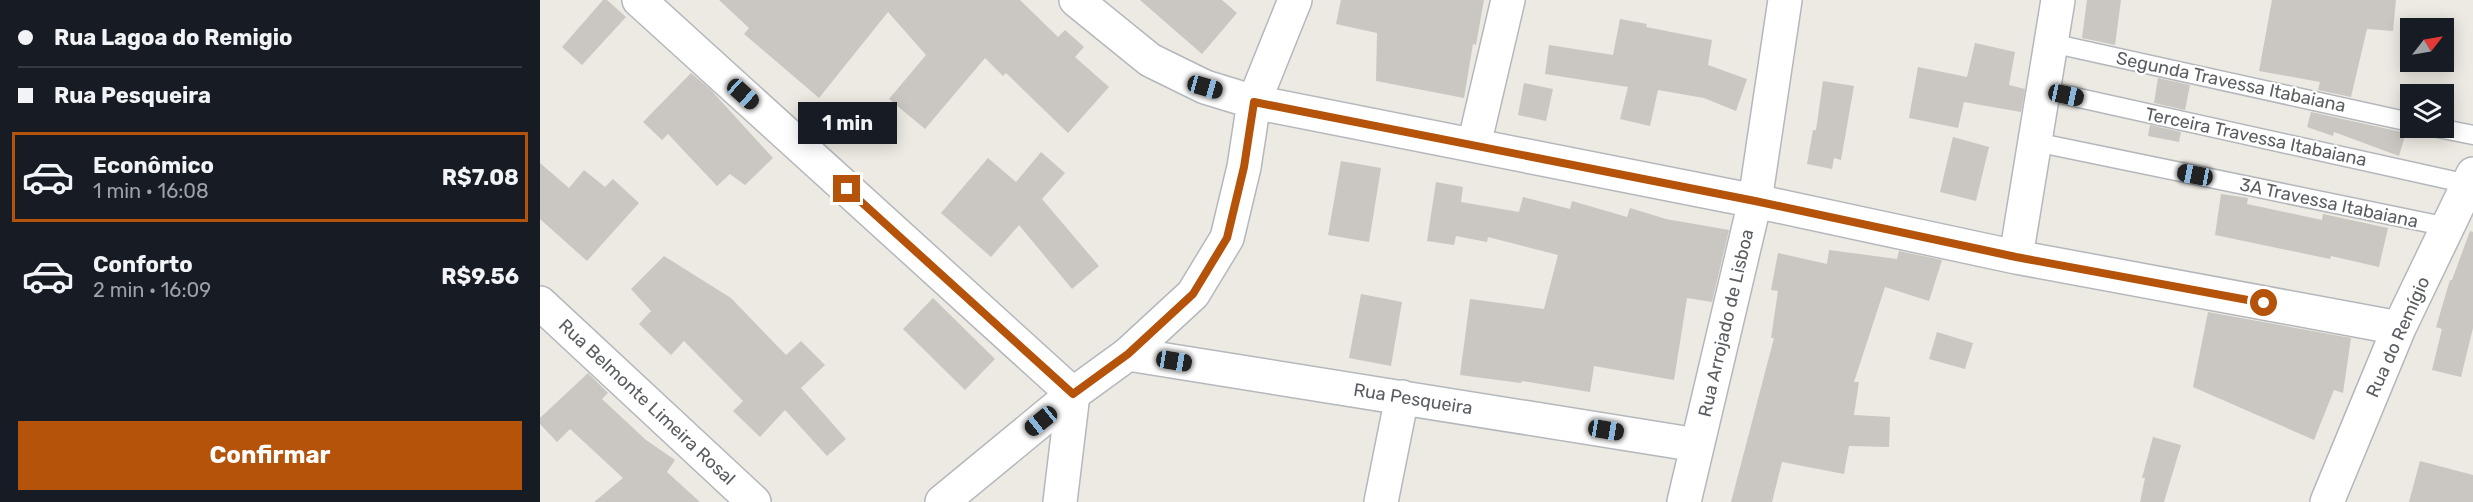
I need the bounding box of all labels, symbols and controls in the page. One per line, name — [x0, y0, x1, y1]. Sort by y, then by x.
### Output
north arrow — [2400, 18, 2454, 72]
map controls — [2400, 18, 2454, 138]
text: Rua Lagoa do Remigio — [54, 24, 292, 51]
street label: Segunda Travessa Itabaiana — [2114, 47, 2348, 117]
car — [1185, 73, 1225, 101]
car — [724, 75, 762, 113]
text: Rua Pesqueira — [54, 82, 211, 109]
car — [2047, 82, 2085, 108]
button: layers — [2400, 84, 2454, 138]
callout: 1 min — [798, 102, 896, 144]
street label: Terceira Travessa Itabaiana — [2143, 103, 2369, 171]
text: 1 min — [822, 111, 873, 135]
icon: car — [21, 150, 75, 204]
text: Econômico — [93, 152, 214, 179]
car — [2176, 163, 2214, 187]
text: R$7.08 — [442, 164, 519, 191]
street label: 3A Travessa Itabaiana — [2238, 173, 2420, 233]
route end — [833, 175, 860, 202]
text: 1 min · 16:08 — [93, 179, 209, 203]
street label: Rua Arrojado de Lisboa — [1694, 227, 1758, 419]
icon: car — [21, 249, 75, 303]
text: Conforto — [93, 251, 193, 278]
text: R$9.56 — [441, 263, 519, 290]
street label: Rua do Remígio — [2362, 273, 2434, 401]
text: 2 min · 16:09 — [93, 278, 211, 302]
route start — [2250, 289, 2277, 316]
street label: Rua Belmonte Limeira Rosal — [554, 314, 740, 490]
car — [1155, 349, 1193, 373]
street label: Rua Pesqueira — [1352, 379, 1474, 419]
car — [1021, 403, 1061, 439]
car — [1587, 418, 1625, 442]
button: Confirmar — [18, 421, 522, 490]

